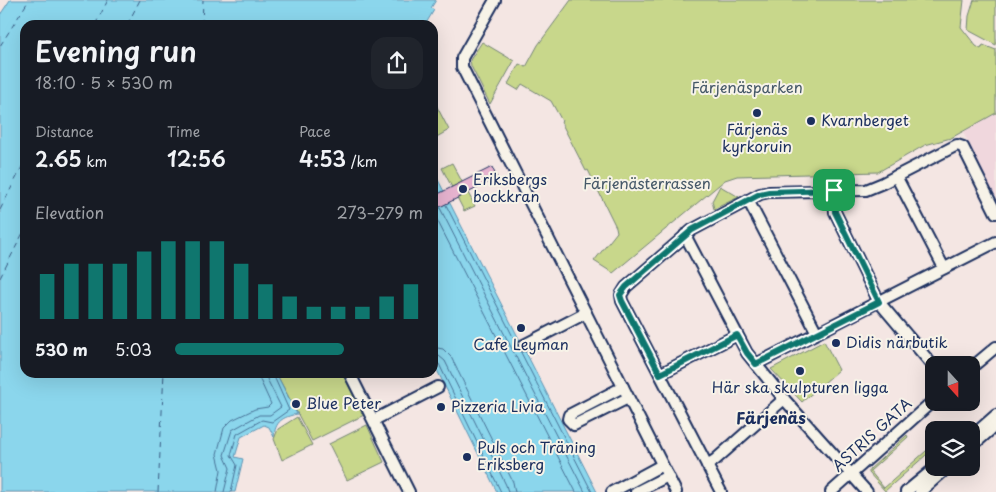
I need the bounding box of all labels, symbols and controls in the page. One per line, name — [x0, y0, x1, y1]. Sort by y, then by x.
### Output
text: Evening run — [35, 29, 197, 72]
button: share — [371, 37, 423, 89]
text: 18:10 · 5 × 530 m — [35, 70, 173, 94]
park label: Färjenäsparken — [691, 75, 803, 98]
marker: Färjenäs kyrkoruin — [751, 107, 763, 119]
place label: Kvarnberget — [821, 108, 909, 131]
marker: Kvarnberget — [805, 115, 817, 127]
place label: Färjenäs kyrkoruin — [722, 117, 792, 157]
text: Distance — [35, 121, 94, 142]
text: Time — [167, 121, 200, 142]
text: Pace — [299, 121, 331, 142]
text: 2.65 — [35, 142, 82, 174]
text: 12:56 — [167, 142, 226, 174]
text: 4:53 — [299, 142, 346, 174]
text: km — [82, 151, 107, 172]
text: /km — [346, 151, 378, 172]
place label: Eriksbergs bockkran — [473, 167, 547, 207]
pin — [813, 169, 855, 211]
park label: Färjenästerrassen — [583, 171, 711, 194]
icon: arrive — [820, 176, 848, 204]
marker: Eriksbergs bockkran — [457, 183, 469, 195]
text: Elevation — [35, 200, 104, 224]
text: 273–279 m — [337, 200, 423, 224]
marker: Cafe Leyman — [515, 322, 527, 334]
place label: Didis närbutik — [846, 330, 948, 353]
place label: Cafe Leyman — [473, 332, 569, 355]
text: 530 m — [35, 337, 88, 361]
text: 5:03 — [115, 337, 152, 361]
marker: Didis närbutik — [830, 337, 842, 349]
north arrow — [925, 356, 980, 411]
map controls — [925, 356, 980, 476]
marker: Här ska skulpturen ligga — [794, 365, 806, 377]
place label: Här ska skulpturen ligga — [712, 375, 889, 398]
place label: Blue Peter — [306, 391, 381, 414]
street label: ASTRIS GATA — [826, 392, 916, 476]
place label: Pizzeria Livia — [451, 394, 544, 417]
marker: Blue Peter — [290, 398, 302, 410]
marker: Pizzeria Livia — [435, 401, 447, 413]
district label: Färjenäs — [736, 405, 806, 429]
button: layers — [925, 421, 980, 476]
place label: Puls och Träning Eriksberg — [477, 435, 596, 475]
marker: Puls och Träning Eriksberg — [461, 451, 473, 463]

